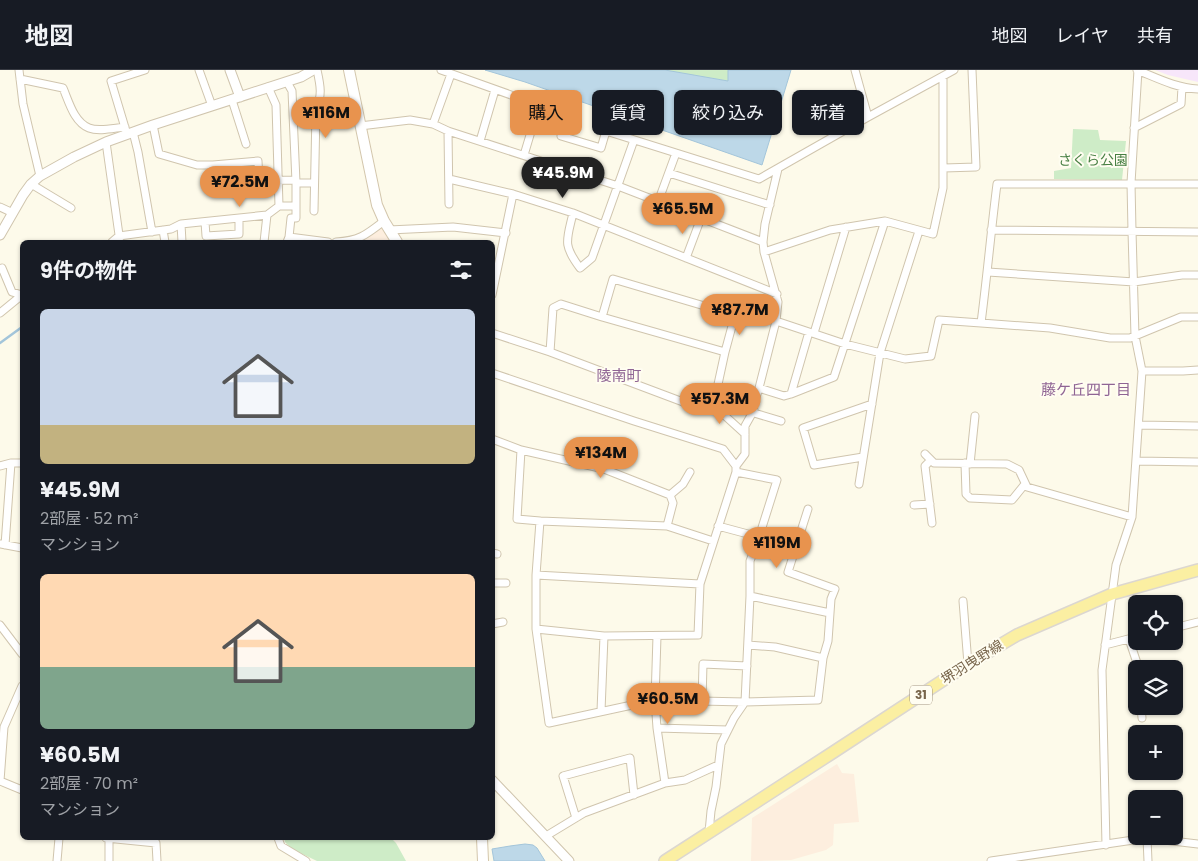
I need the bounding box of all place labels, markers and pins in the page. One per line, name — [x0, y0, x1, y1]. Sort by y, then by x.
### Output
pin: ¥116M — [291, 97, 361, 139]
pin: ¥45.9M — [522, 156, 604, 199]
pin: ¥72.5M — [199, 166, 281, 208]
pin: ¥65.5M — [642, 192, 724, 235]
pin: ¥87.7M — [699, 294, 781, 336]
pin: ¥57.3M — [679, 382, 761, 425]
pin: ¥134M — [566, 436, 636, 479]
pin: ¥119M — [742, 526, 812, 569]
pin: ¥60.5M — [627, 682, 709, 725]

